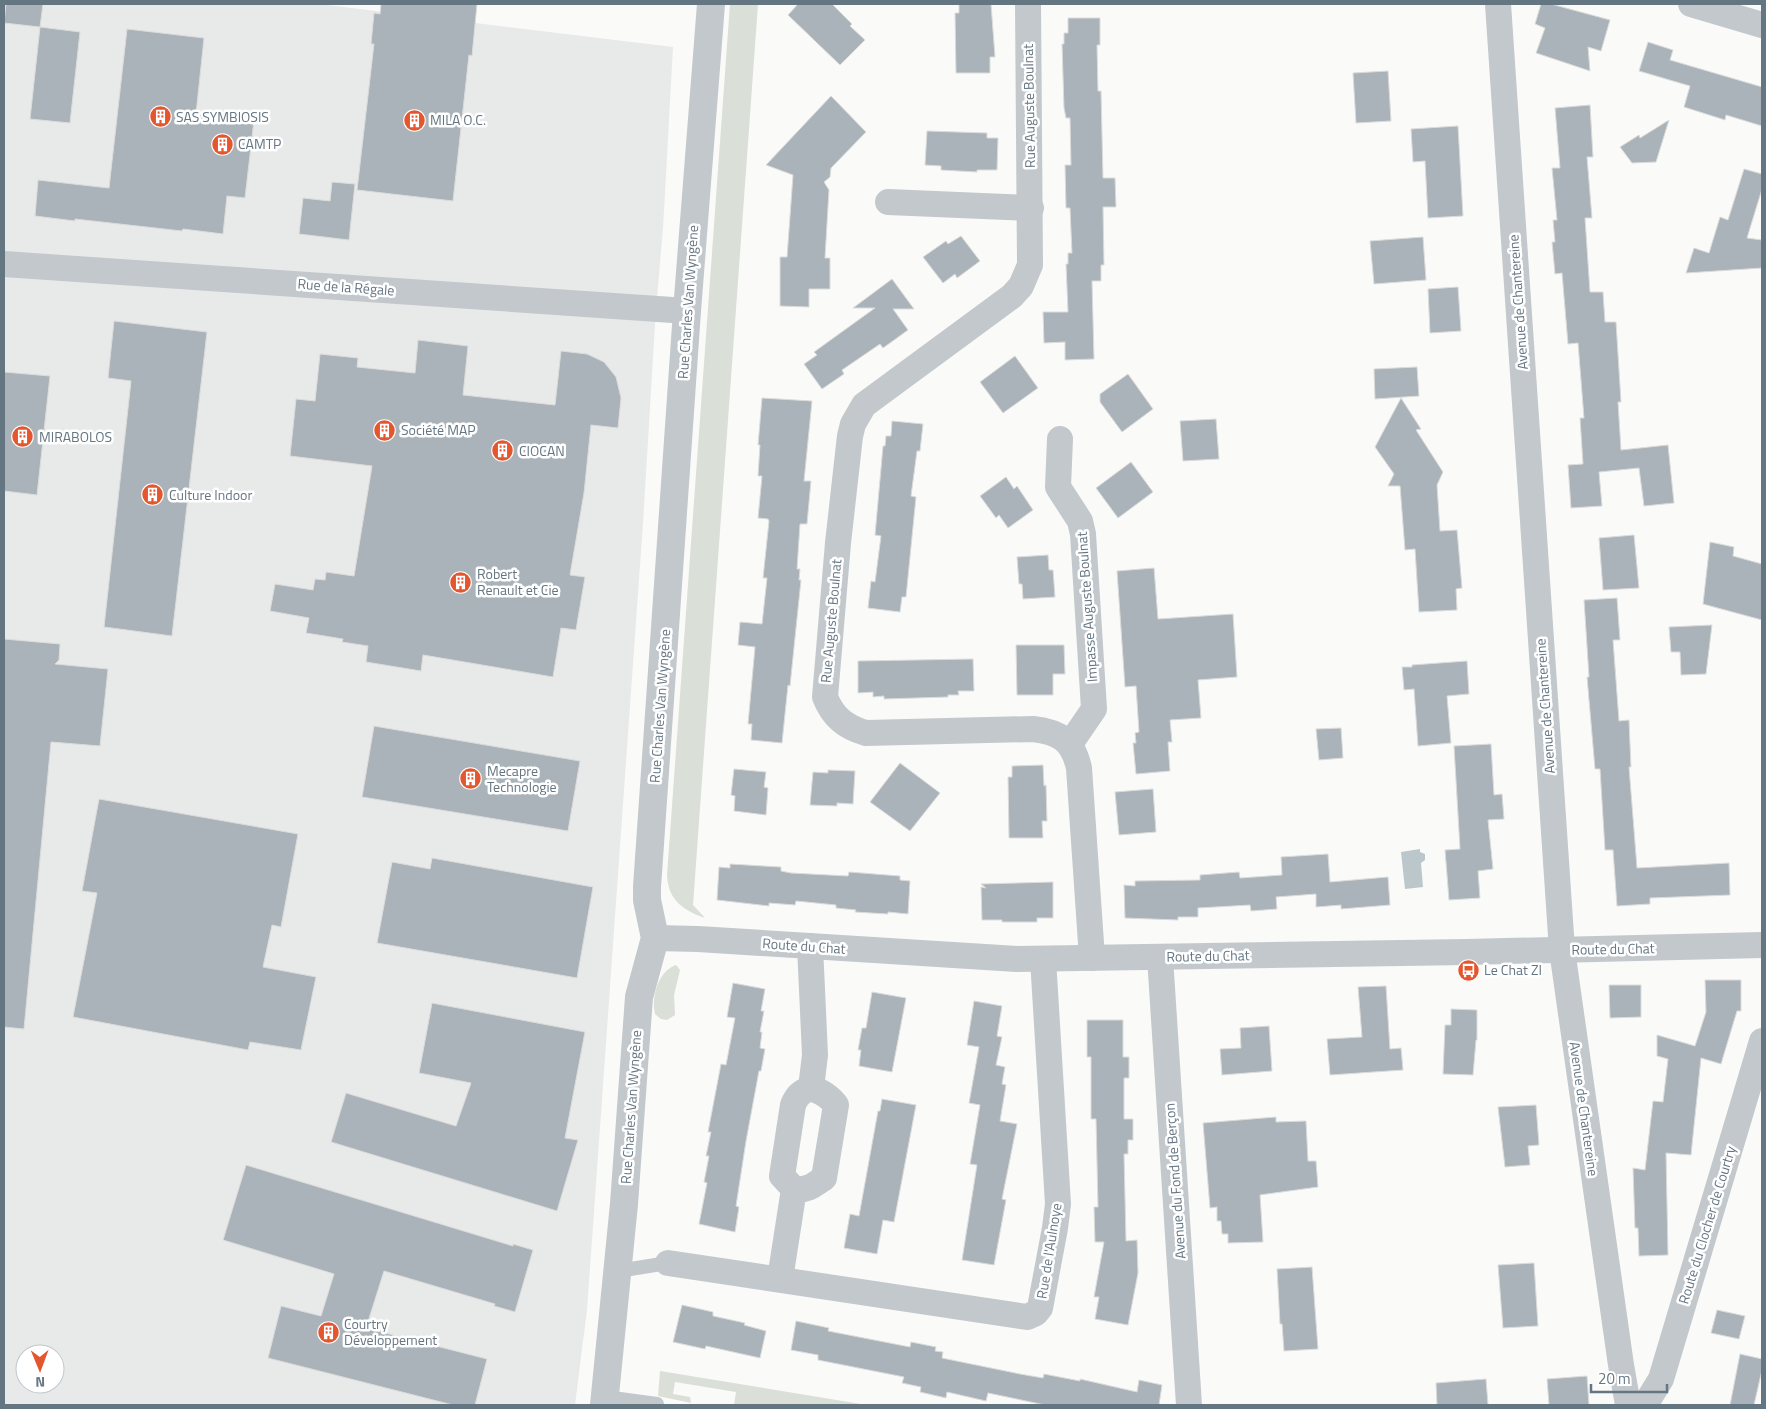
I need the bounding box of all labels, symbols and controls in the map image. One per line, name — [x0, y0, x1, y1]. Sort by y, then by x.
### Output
street label: Rue Auguste Boulnat — [1017, 44, 1040, 168]
building icon: SAS SYMBIOSIS — [148, 105, 172, 129]
place label: SAS SYMBIOSIS — [176, 106, 269, 127]
building icon: MILA O.C. — [402, 108, 426, 132]
place label: MILA O.C. — [430, 109, 486, 130]
building icon: CAMTP — [210, 132, 234, 156]
place label: CAMTP — [238, 133, 281, 154]
street label: Rue Charles Van Wyngène — [672, 224, 703, 380]
street label: Avenue de Chantereine — [1502, 234, 1533, 370]
street label: Rue de la Régale — [297, 273, 395, 300]
building icon: Société MAP — [373, 418, 397, 442]
place label: Société MAP — [401, 419, 476, 440]
building icon: MIRABOLOS — [11, 425, 35, 449]
place label: MIRABOLOS — [39, 426, 112, 447]
building icon: CIOCAN — [491, 439, 515, 463]
place label: CIOCAN — [519, 440, 565, 461]
building icon: Culture Indoor — [141, 483, 165, 507]
place label: Culture Indoor — [169, 484, 252, 505]
street label: Impasse Auguste Boulnat — [1071, 531, 1102, 683]
street label: Rue Auguste Boulnat — [815, 558, 846, 684]
place label: Robert Renault et Cie — [477, 563, 559, 600]
building icon: Robert Renault et Cie — [449, 570, 473, 594]
street label: Rue Charles Van Wyngène — [644, 628, 675, 784]
street label: Avenue de Chantereine — [1529, 638, 1560, 774]
place label: Mecapre Technologie — [487, 760, 557, 797]
building icon: Mecapre Technologie — [459, 767, 483, 791]
street label: Route du Chat — [762, 932, 846, 959]
street label: Route du Chat — [1571, 937, 1655, 960]
street label: Route du Chat — [1166, 944, 1250, 967]
bus stop icon: Le Chat ZI — [1456, 958, 1480, 982]
place label: Le Chat ZI — [1484, 959, 1542, 980]
street label: Rue Charles Van Wyngène — [615, 1029, 646, 1185]
street label: Avenue de Chantereine — [1565, 1040, 1604, 1177]
street label: Avenue du Fond de Berçon — [1159, 1102, 1190, 1260]
street label: Route du Clocher de Courtry — [1672, 1143, 1741, 1307]
street label: Rue de l'Aulnoye — [1031, 1201, 1066, 1300]
place label: Courtry Développement — [344, 1313, 437, 1350]
building icon: Courtry Développement — [316, 1320, 340, 1344]
north arrow — [15, 1344, 65, 1394]
scale bar — [1591, 1362, 1667, 1394]
text: 20 m — [1598, 1367, 1631, 1390]
text: N — [35, 1372, 45, 1393]

